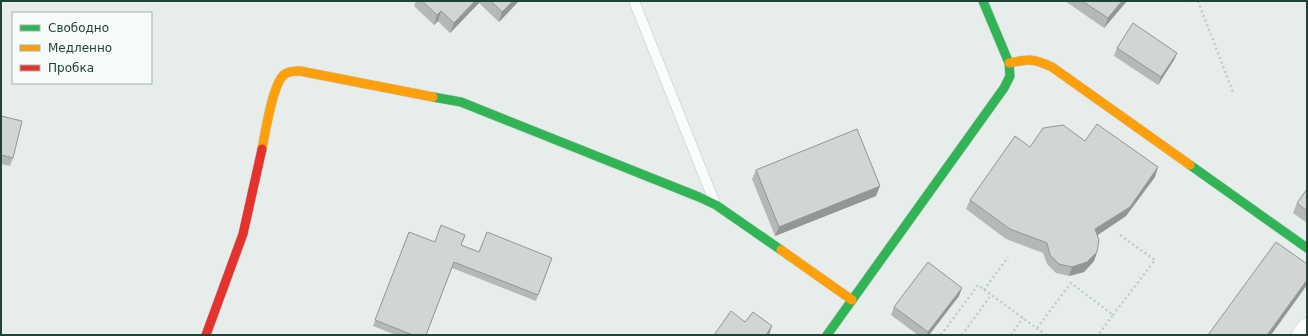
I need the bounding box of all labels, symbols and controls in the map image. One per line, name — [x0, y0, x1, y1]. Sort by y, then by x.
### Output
legend — [12, 12, 152, 84]
text: Свободно — [48, 21, 109, 35]
text: Медленно — [48, 41, 112, 55]
text: Пробка — [48, 61, 94, 75]

